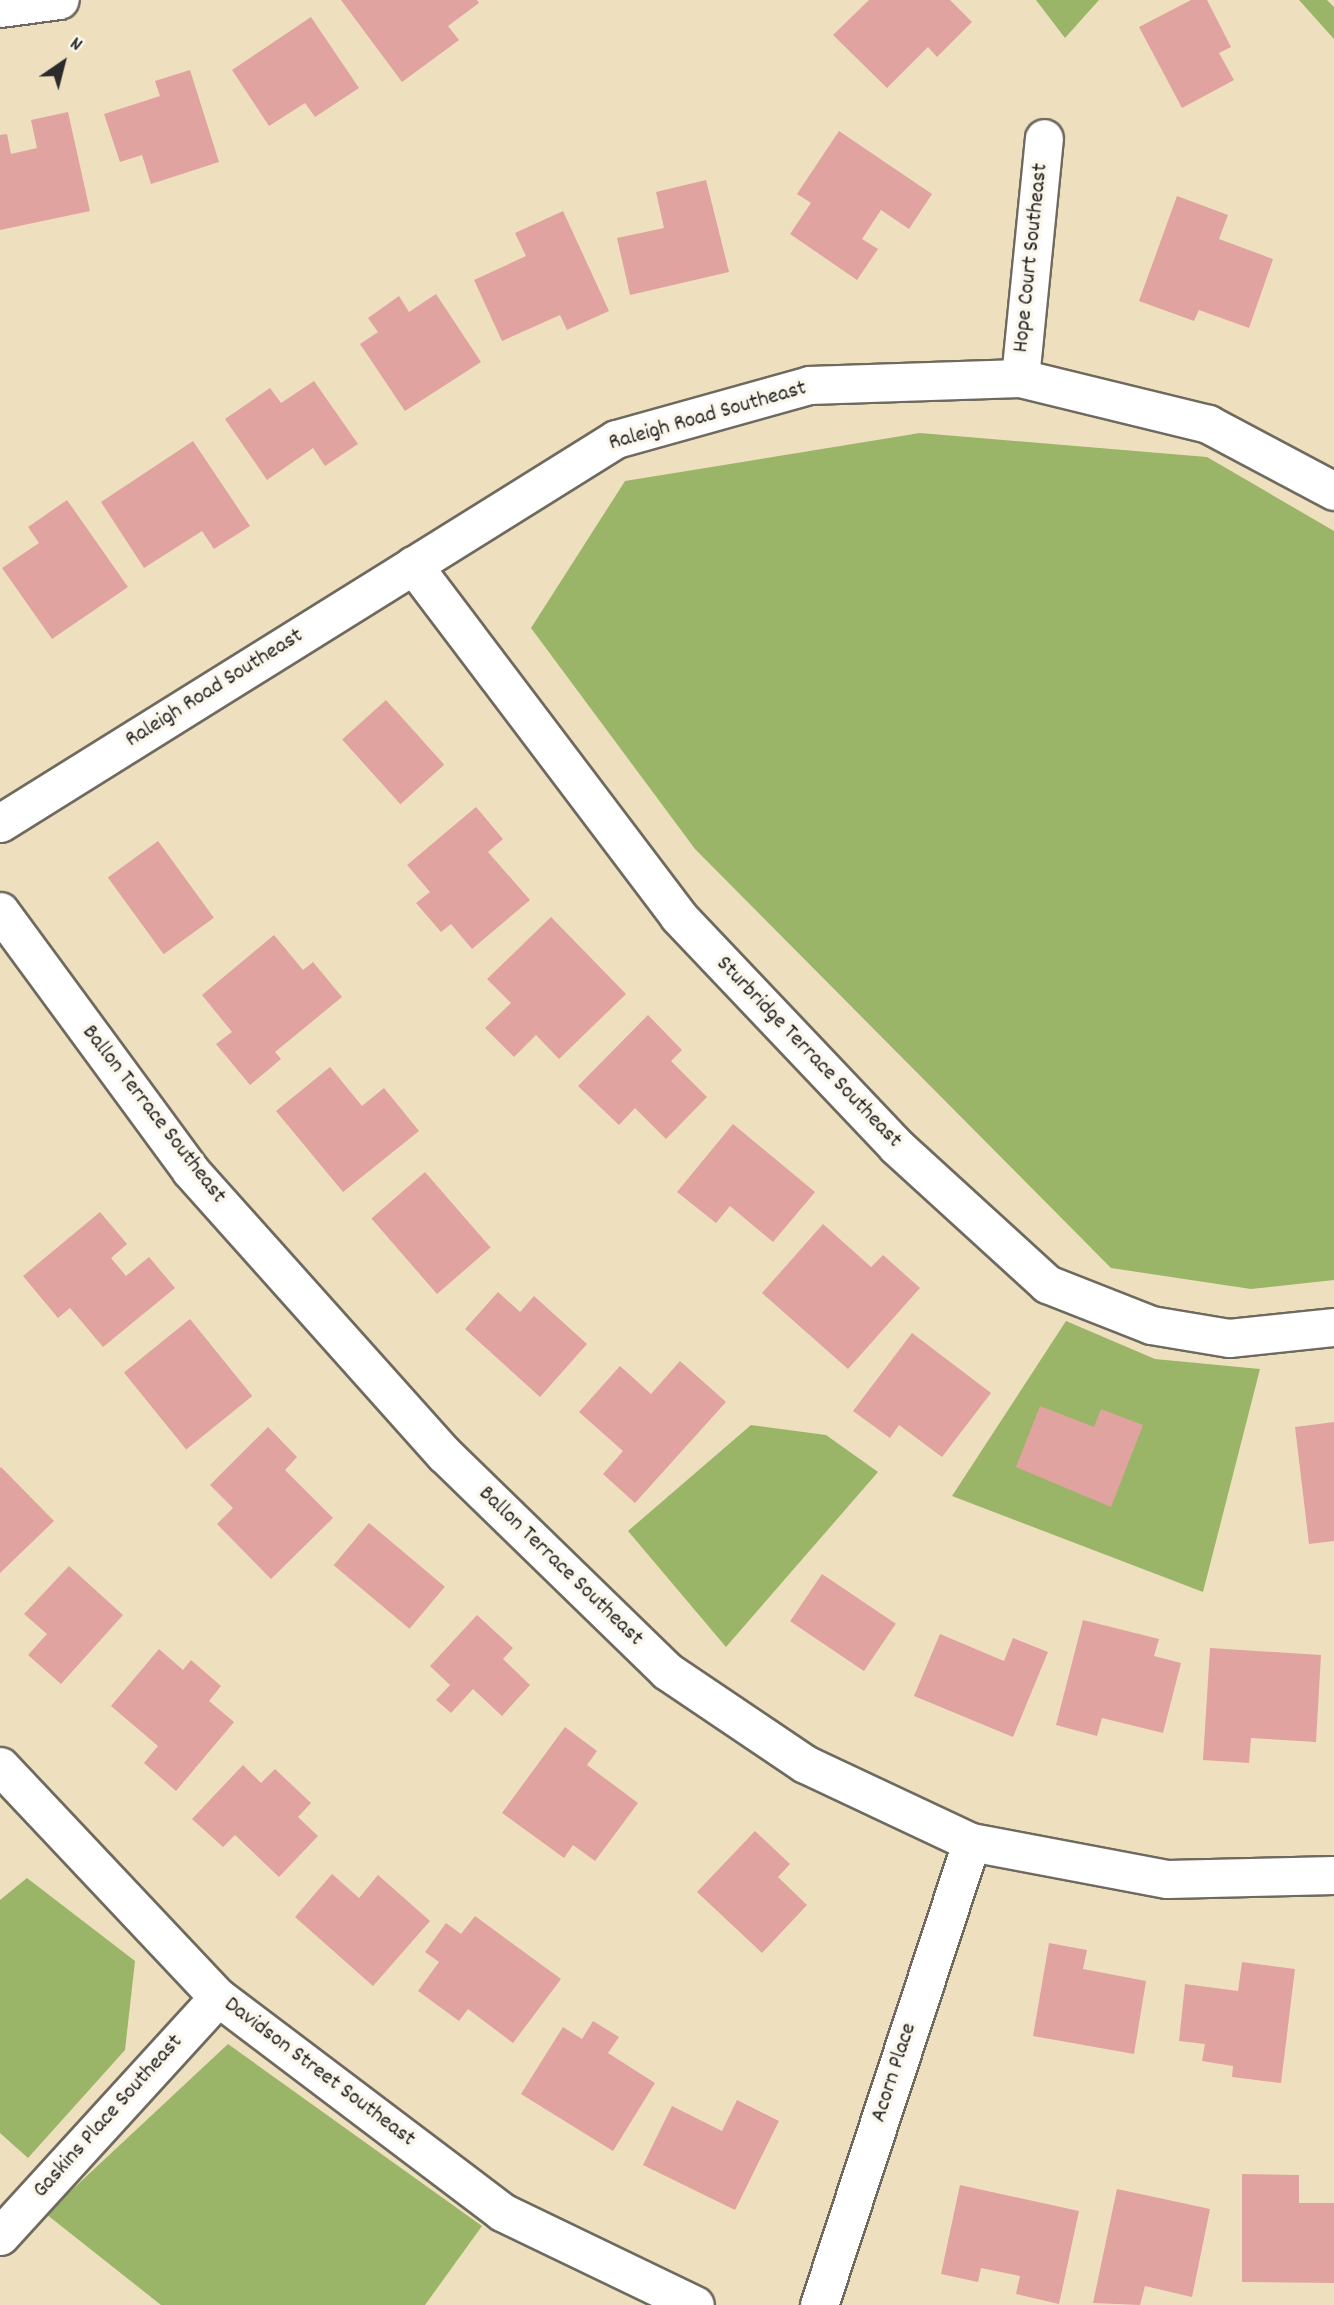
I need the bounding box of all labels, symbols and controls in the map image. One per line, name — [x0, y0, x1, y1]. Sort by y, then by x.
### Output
north arrow — [28, 28, 98, 98]
text: N — [64, 32, 87, 59]
street label: Hope Court Southeast — [1008, 162, 1056, 354]
street label: Raleigh Road Southeast — [606, 376, 810, 458]
street label: Raleigh Road Southeast — [121, 623, 309, 755]
street label: Sturbridge Terrace Southeast — [709, 951, 907, 1155]
street label: Ballon Terrace Southeast — [75, 1020, 231, 1210]
street label: Ballon Terrace Southeast — [472, 1481, 648, 1653]
street label: Davidson Street Southeast — [218, 1992, 420, 2154]
street label: Acorn Place — [866, 2020, 924, 2126]
street label: Gaskins Place Southeast — [28, 2029, 190, 2205]

